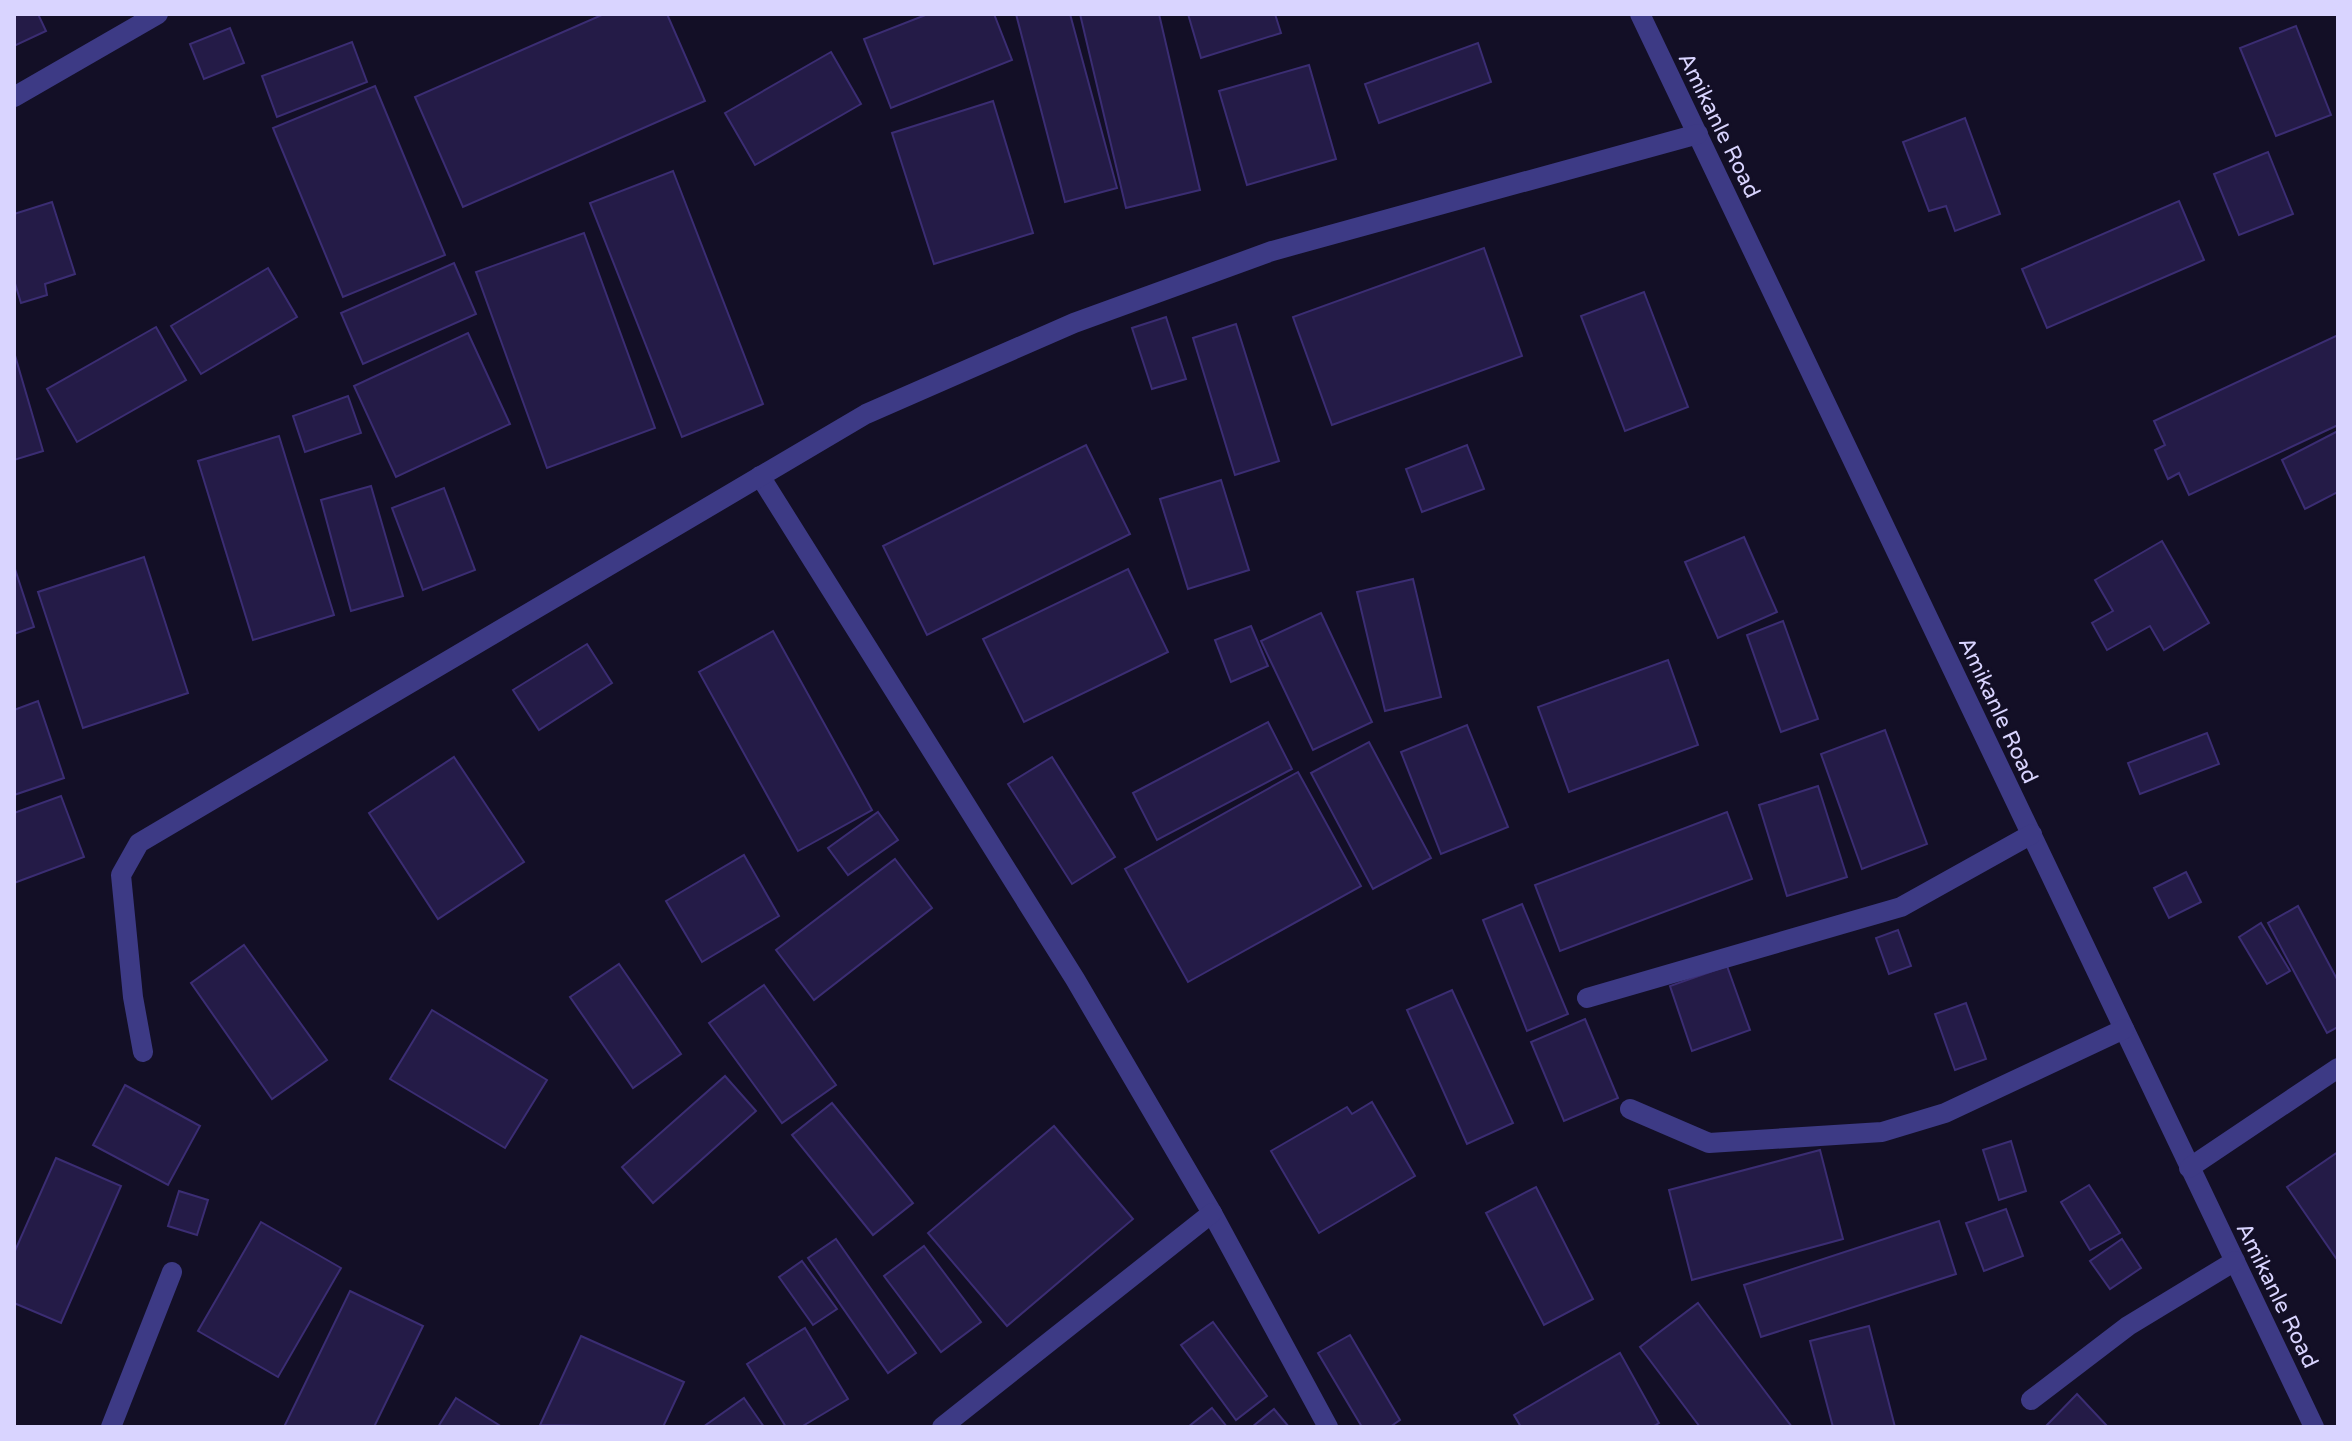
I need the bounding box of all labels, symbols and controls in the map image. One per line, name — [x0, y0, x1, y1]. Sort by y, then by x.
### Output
street label: Amikanle Road — [1673, 49, 1766, 202]
street label: Amikanle Road — [1953, 633, 2043, 788]
street label: Amikanle Road — [2231, 1219, 2324, 1372]

